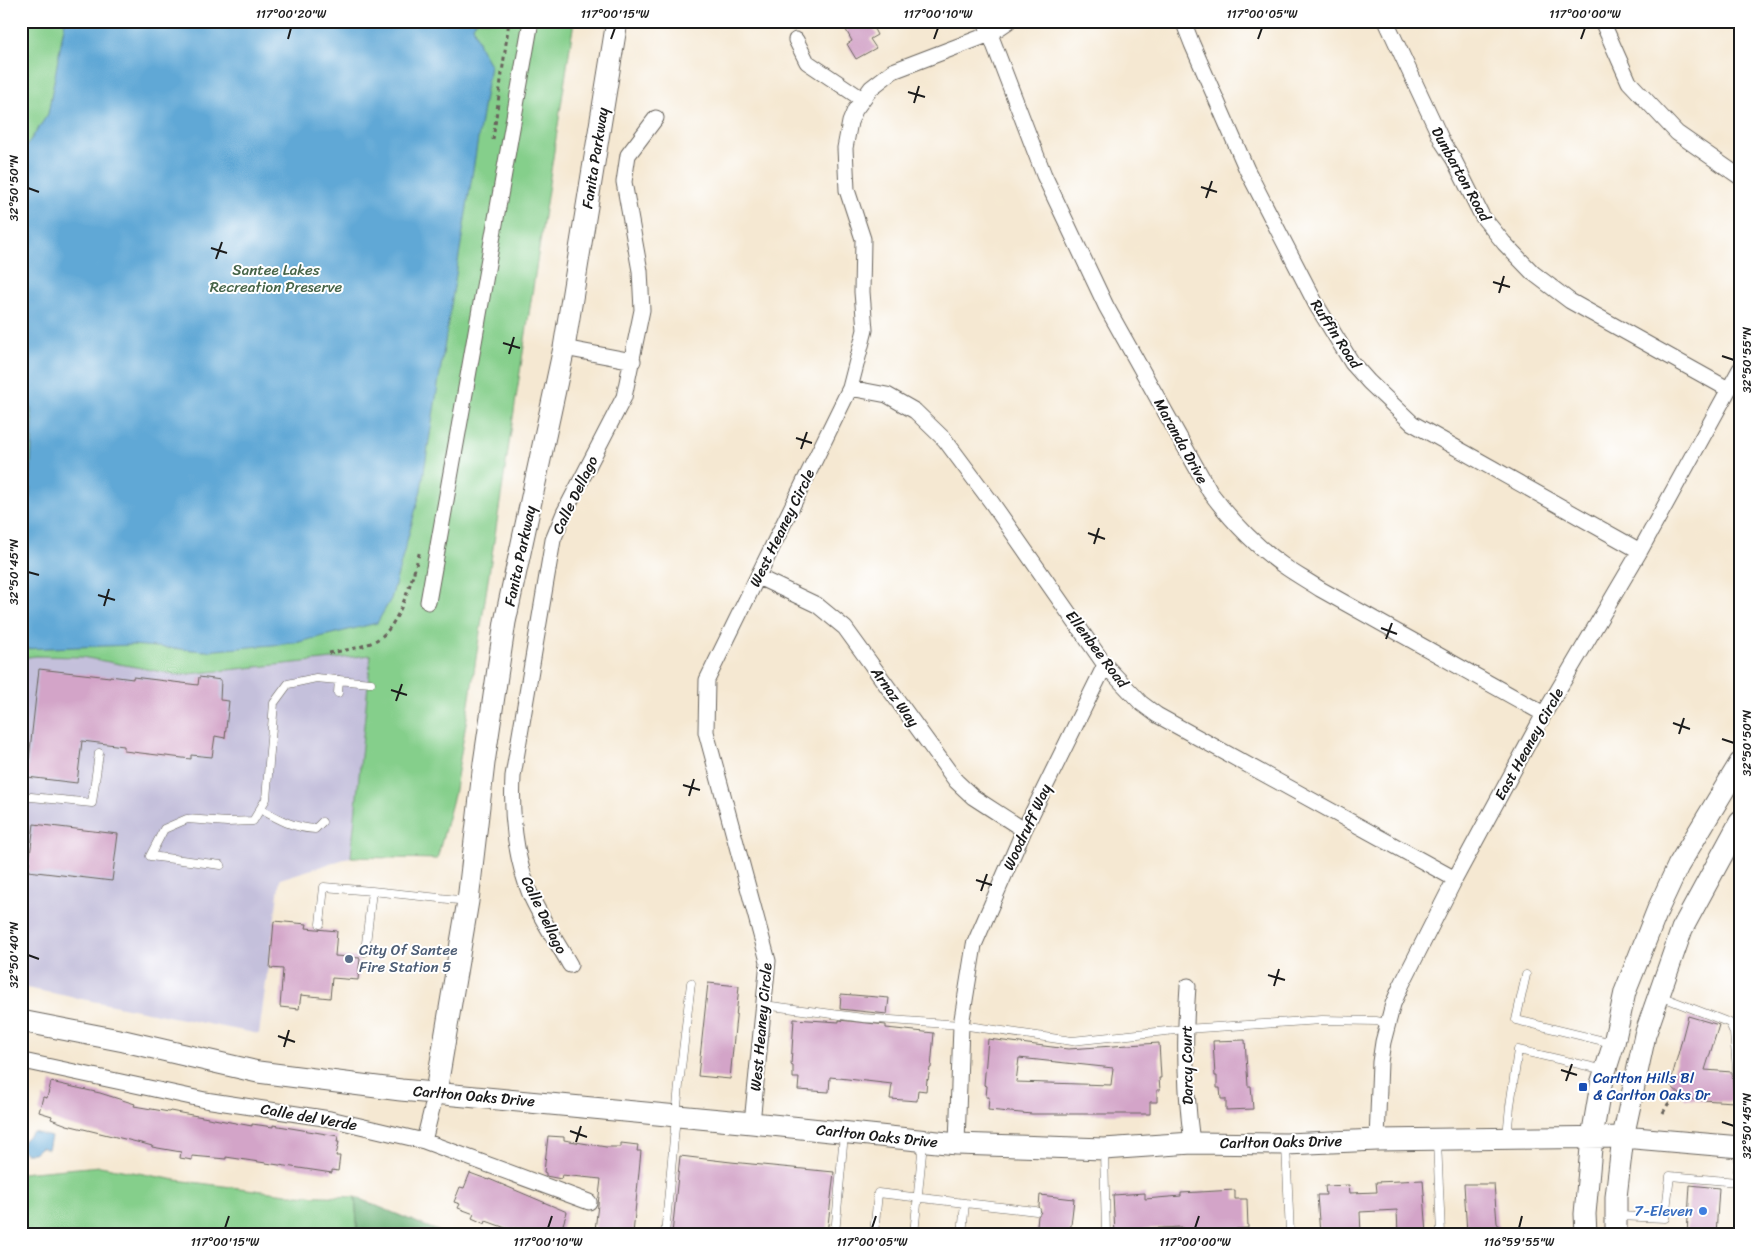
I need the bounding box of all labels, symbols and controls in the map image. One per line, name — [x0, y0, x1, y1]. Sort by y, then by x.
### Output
text: 117°00'20"W — [256, 3, 327, 25]
text: 117°00'15"W — [581, 3, 650, 25]
text: 117°00'10"W — [904, 3, 973, 25]
text: 117°00'05"W — [1226, 3, 1298, 25]
text: 117°00'00"W — [1549, 3, 1621, 25]
street label: Fanita Parkway — [574, 105, 616, 211]
street label: Dunbarton Road — [1424, 122, 1498, 227]
text: 32°50'50"N — [3, 154, 25, 221]
park label: Santee Lakes Recreation Preserve — [210, 257, 343, 300]
street label: Ruffin Road — [1304, 294, 1369, 375]
text: 32°50'55"N — [1736, 326, 1758, 393]
street label: Maranda Drive — [1147, 393, 1215, 489]
street label: Calle Dellago — [545, 451, 605, 539]
street label: West Heaney Circle — [742, 464, 822, 592]
street label: Fanita Parkway — [497, 503, 543, 609]
text: 32°50'45"N — [3, 538, 25, 605]
street label: Ellenbee Road — [1059, 604, 1136, 694]
street label: Arnaz Way — [863, 660, 926, 733]
street label: East Heaney Circle — [1487, 683, 1571, 805]
text: 32°50'50"N — [1736, 709, 1758, 776]
street label: Woodruff Way — [996, 779, 1059, 875]
street label: Calle Dellago — [514, 871, 574, 959]
text: 32°50'40"N — [3, 921, 25, 988]
place label: City Of Santee Fire Station 5 — [359, 937, 457, 980]
marker: City Of Santee Fire Station 5 — [343, 953, 355, 965]
street label: West Heaney Circle — [742, 962, 780, 1092]
street label: Darcy Court — [1173, 1025, 1201, 1105]
place label: Carlton Hills Bl & Carlton Oaks Dr — [1593, 1065, 1711, 1108]
street label: Carlton Oaks Drive — [412, 1078, 536, 1114]
marker: Carlton Hills Bl & Carlton Oaks Dr — [1577, 1081, 1589, 1093]
text: 32°50'45"N — [1736, 1092, 1758, 1159]
street label: Calle del Verde — [259, 1096, 360, 1138]
street label: Carlton Oaks Drive — [815, 1117, 939, 1155]
street label: Carlton Oaks Drive — [1220, 1128, 1343, 1156]
place label: 7-Eleven — [1634, 1198, 1693, 1224]
marker: 7-Eleven — [1697, 1205, 1709, 1217]
text: 117°00'15"W — [191, 1231, 260, 1253]
text: 117°00'10"W — [514, 1231, 583, 1253]
text: 117°00'05"W — [836, 1231, 908, 1253]
text: 117°00'00"W — [1159, 1231, 1231, 1253]
text: 116°59'55"W — [1484, 1231, 1555, 1253]

